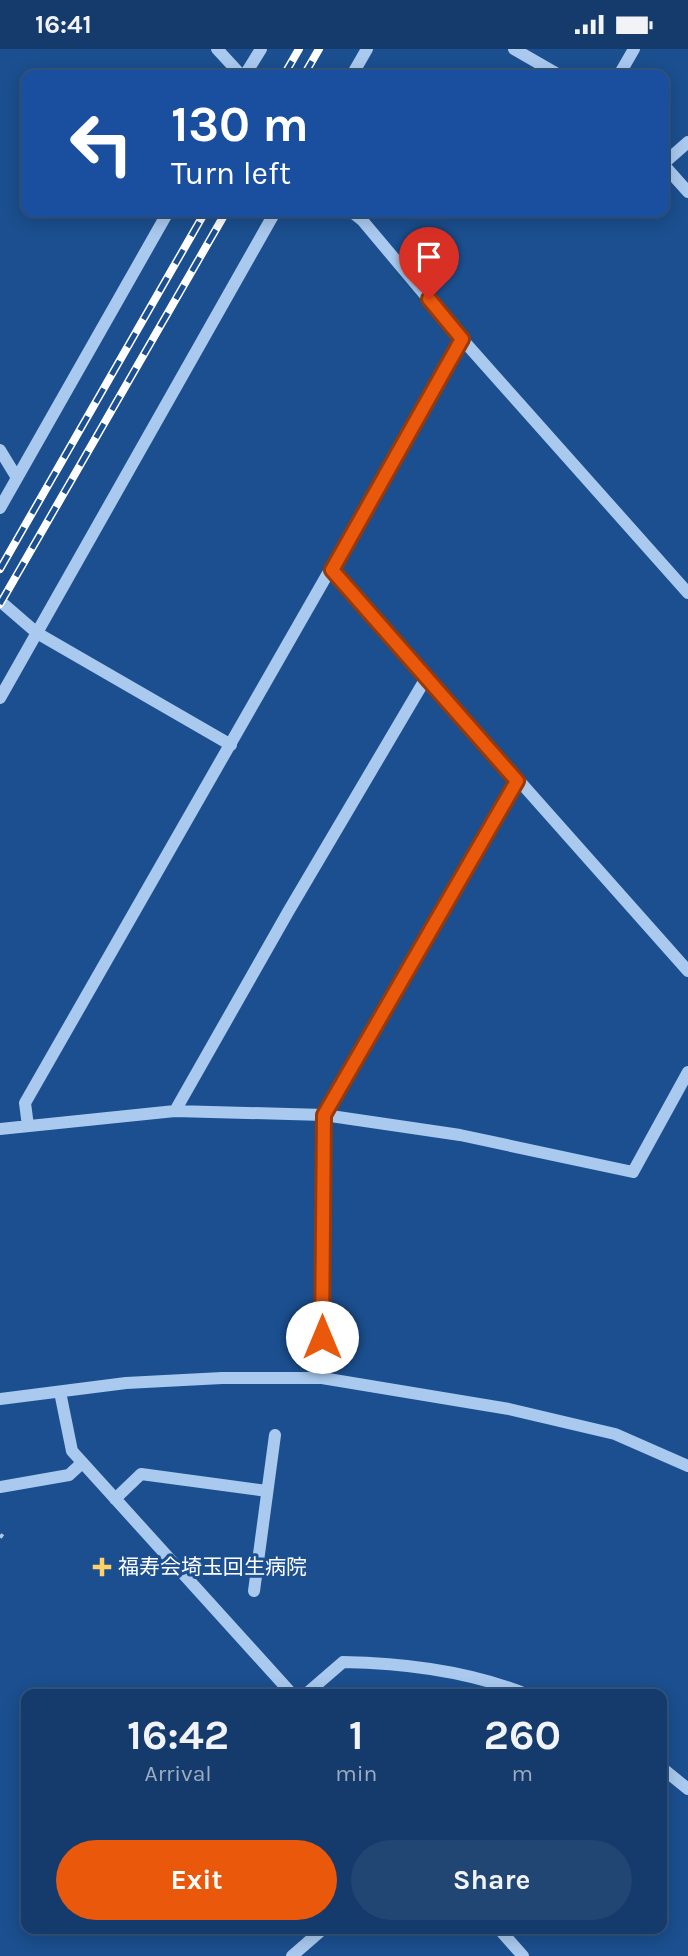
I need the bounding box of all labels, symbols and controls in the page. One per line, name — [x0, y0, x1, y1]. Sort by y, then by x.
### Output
text: 16:41 — [35, 9, 92, 40]
text: 130 m — [171, 96, 309, 153]
icon: left — [56, 98, 147, 189]
text: Turn left — [171, 155, 291, 192]
pin — [399, 227, 459, 299]
icon: arrive — [410, 238, 448, 276]
position arrow — [285, 1300, 359, 1374]
place label: 福寿会埼玉回生病院 — [118, 1555, 307, 1579]
marker: 福寿会埼玉回生病院 — [92, 1557, 112, 1577]
text: 16:42 — [127, 1710, 229, 1760]
text: 1 — [349, 1710, 364, 1760]
text: 260 — [484, 1710, 561, 1760]
text: Arrival — [144, 1760, 212, 1787]
text: min — [335, 1760, 377, 1787]
text: m — [511, 1760, 533, 1787]
button: Exit — [56, 1840, 337, 1920]
button: Share — [351, 1840, 632, 1920]

